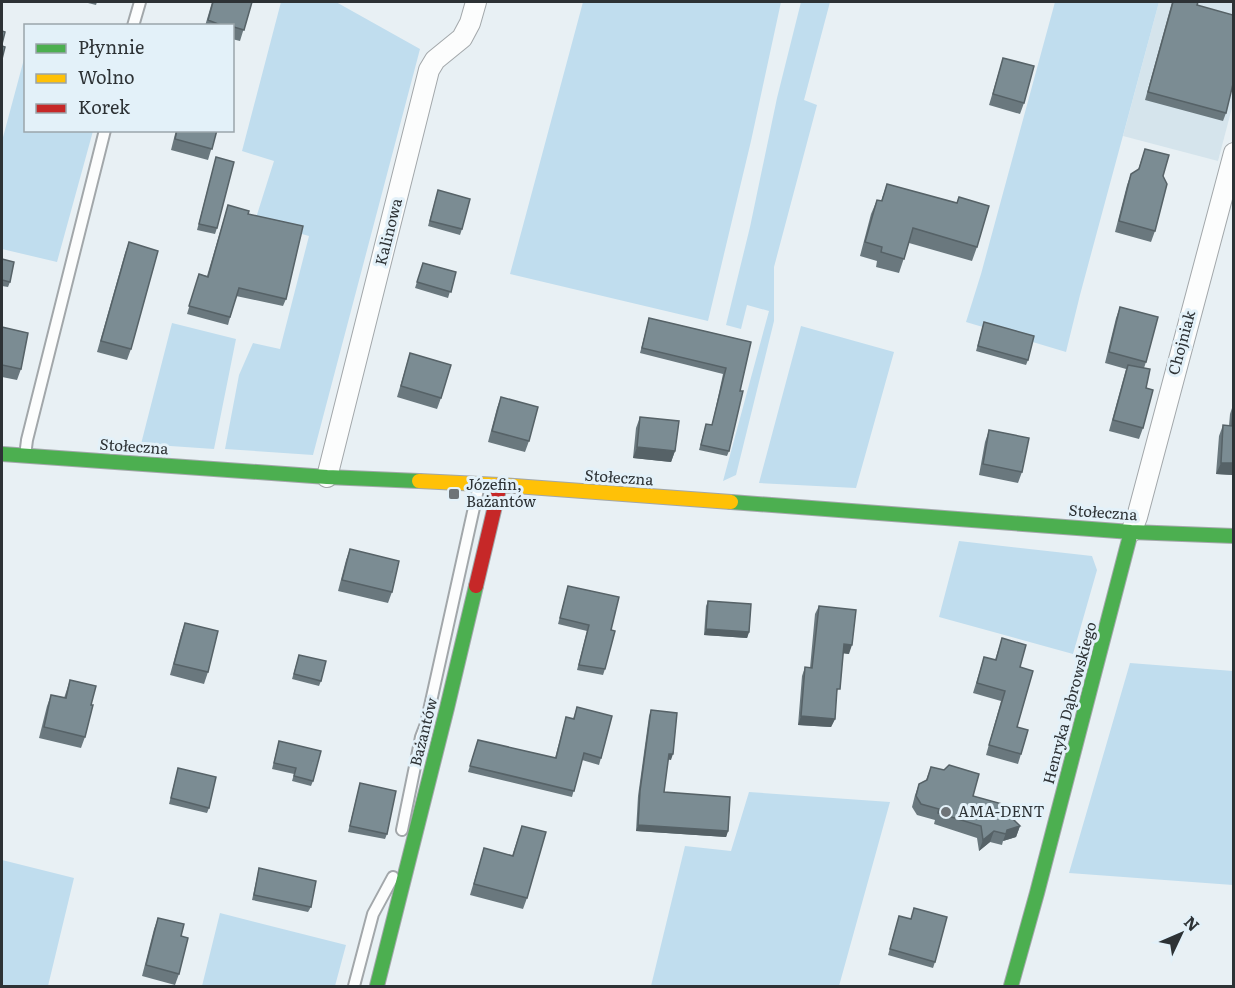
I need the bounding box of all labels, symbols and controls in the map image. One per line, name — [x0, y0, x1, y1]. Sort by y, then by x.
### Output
legend — [24, 24, 234, 132]
text: Płynnie — [78, 33, 144, 60]
text: Wolno — [78, 63, 135, 90]
text: Korek — [78, 93, 131, 120]
street label: Kalinowa — [368, 195, 407, 268]
street label: Chojniak — [1161, 307, 1200, 377]
street label: Stołeczna — [99, 432, 170, 459]
street label: Stołeczna — [584, 463, 655, 490]
place label: Józefin, Bażantów — [466, 472, 536, 512]
marker: Józefin, Bażantów — [447, 487, 461, 501]
street label: Stołeczna — [1068, 498, 1139, 525]
street label: Henryka Dąbrowskiego — [1036, 619, 1101, 786]
street label: Bażantów — [403, 695, 442, 768]
place label: AMA-DENT — [958, 799, 1045, 822]
marker: AMA-DENT — [939, 805, 953, 819]
north arrow — [1151, 904, 1211, 964]
text: N — [1179, 910, 1206, 936]

